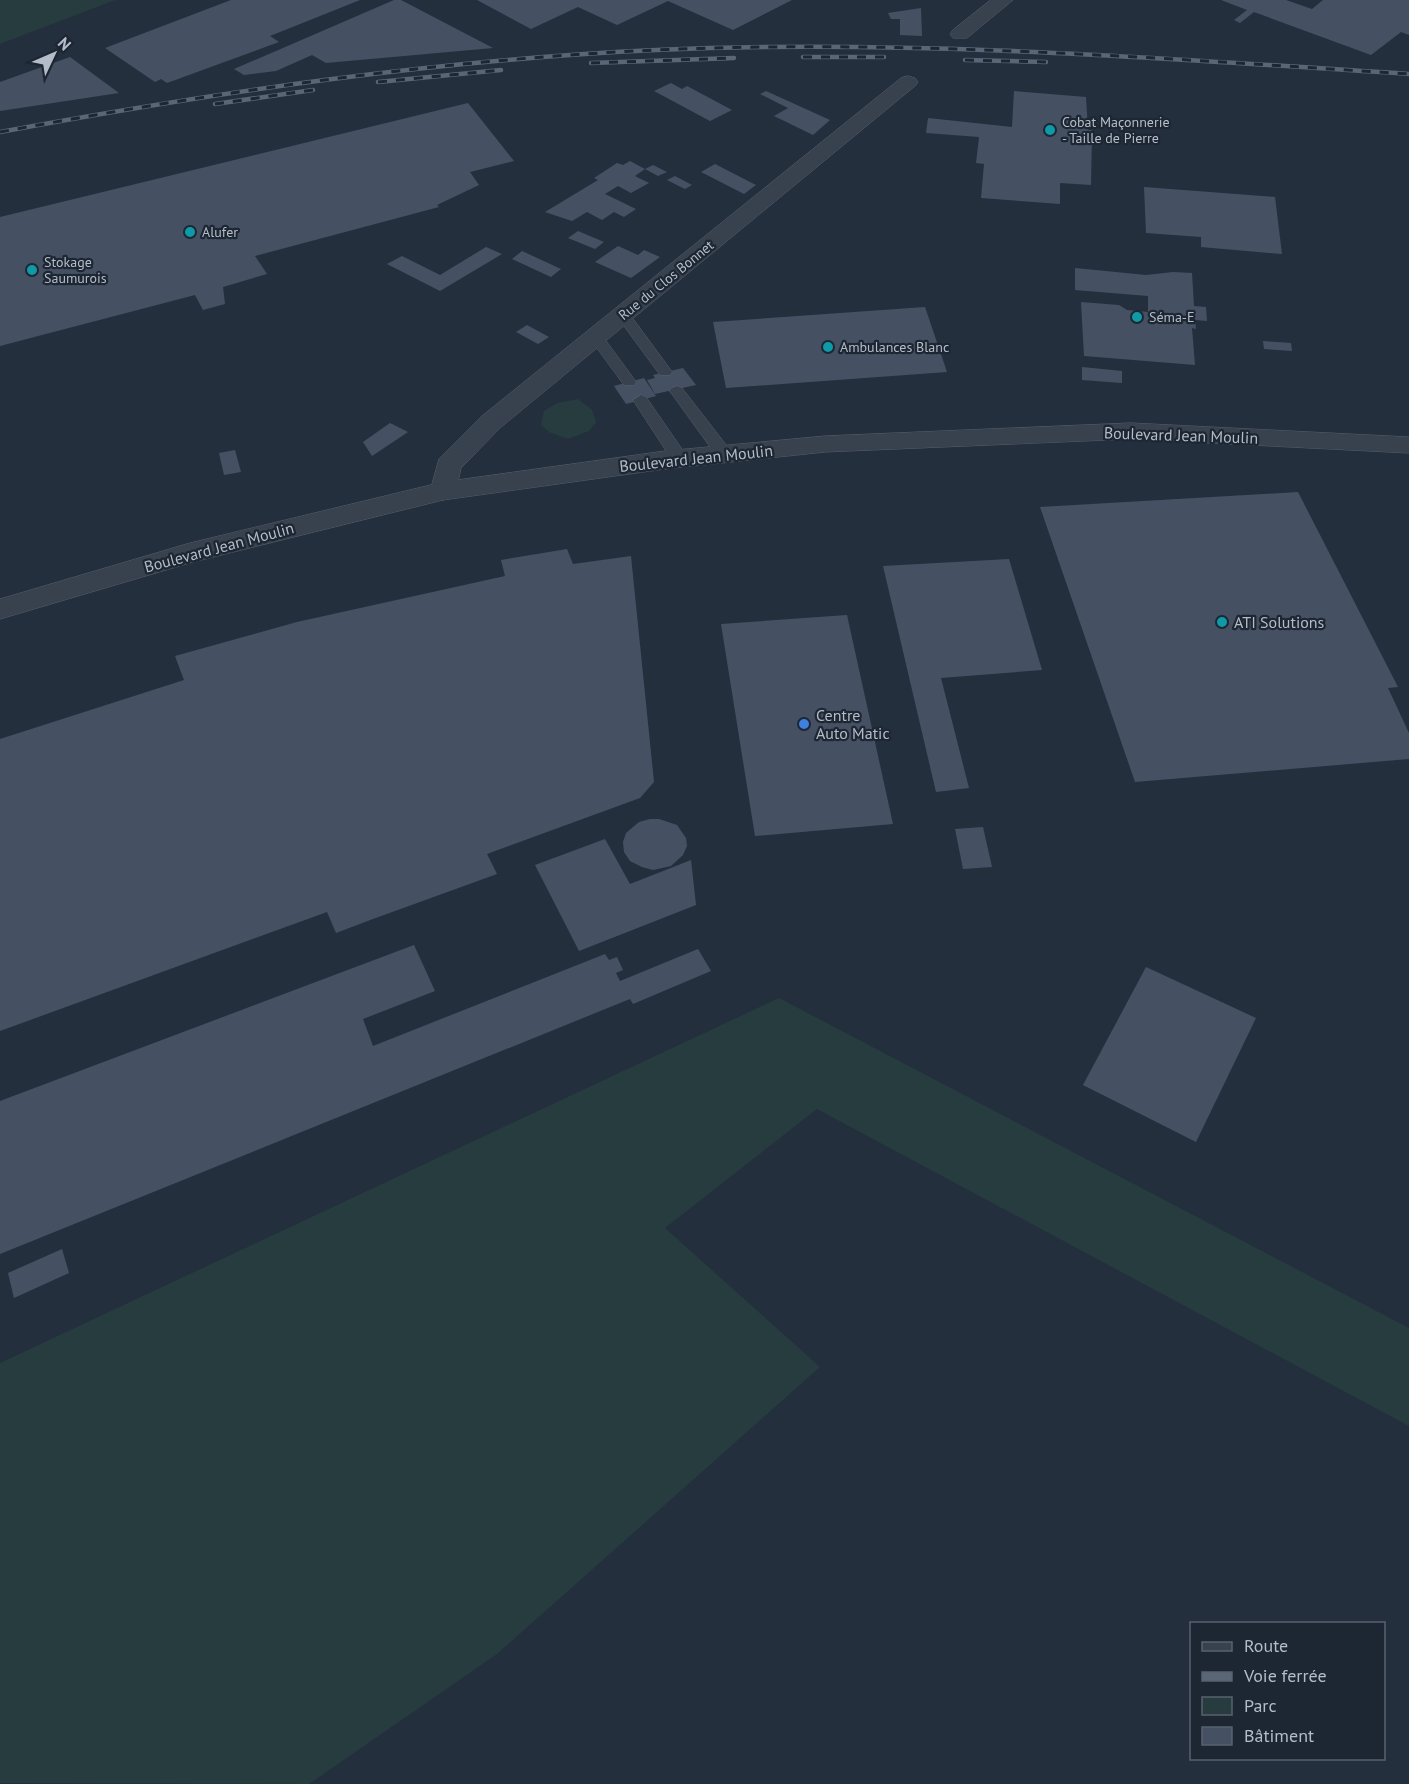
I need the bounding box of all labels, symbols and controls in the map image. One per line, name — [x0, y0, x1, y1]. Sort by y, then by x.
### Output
north arrow — [24, 24, 84, 84]
text: N — [54, 33, 76, 54]
place label: Cobat Maçonnerie - Taille de Pierre — [1062, 113, 1170, 147]
marker: Cobat Maçonnerie - Taille de Pierre — [1043, 123, 1057, 137]
place label: Alufer — [202, 223, 238, 241]
marker: Alufer — [183, 225, 197, 239]
street label: Rue du Clos Bonnet — [615, 236, 718, 324]
place label: Stokage Saumurois — [44, 253, 107, 287]
marker: Stokage Saumurois — [25, 263, 39, 277]
place label: Séma-E — [1149, 308, 1194, 326]
marker: Séma-E — [1130, 310, 1144, 324]
place label: Ambulances Blanc — [840, 338, 949, 356]
marker: Ambulances Blanc — [821, 340, 835, 354]
street label: Boulevard Jean Moulin — [1104, 422, 1258, 448]
street label: Boulevard Jean Moulin — [618, 440, 774, 476]
street label: Boulevard Jean Moulin — [142, 517, 296, 577]
place label: ATI Solutions — [1234, 612, 1325, 632]
marker: ATI Solutions — [1215, 615, 1229, 629]
place label: Centre Auto Matic — [816, 705, 890, 743]
marker: Centre Auto Matic — [797, 717, 811, 731]
legend — [1190, 1622, 1385, 1760]
text: Route — [1244, 1634, 1288, 1657]
text: Voie ferrée — [1243, 1664, 1327, 1687]
text: Parc — [1244, 1694, 1277, 1717]
text: Bâtiment — [1244, 1724, 1314, 1747]

